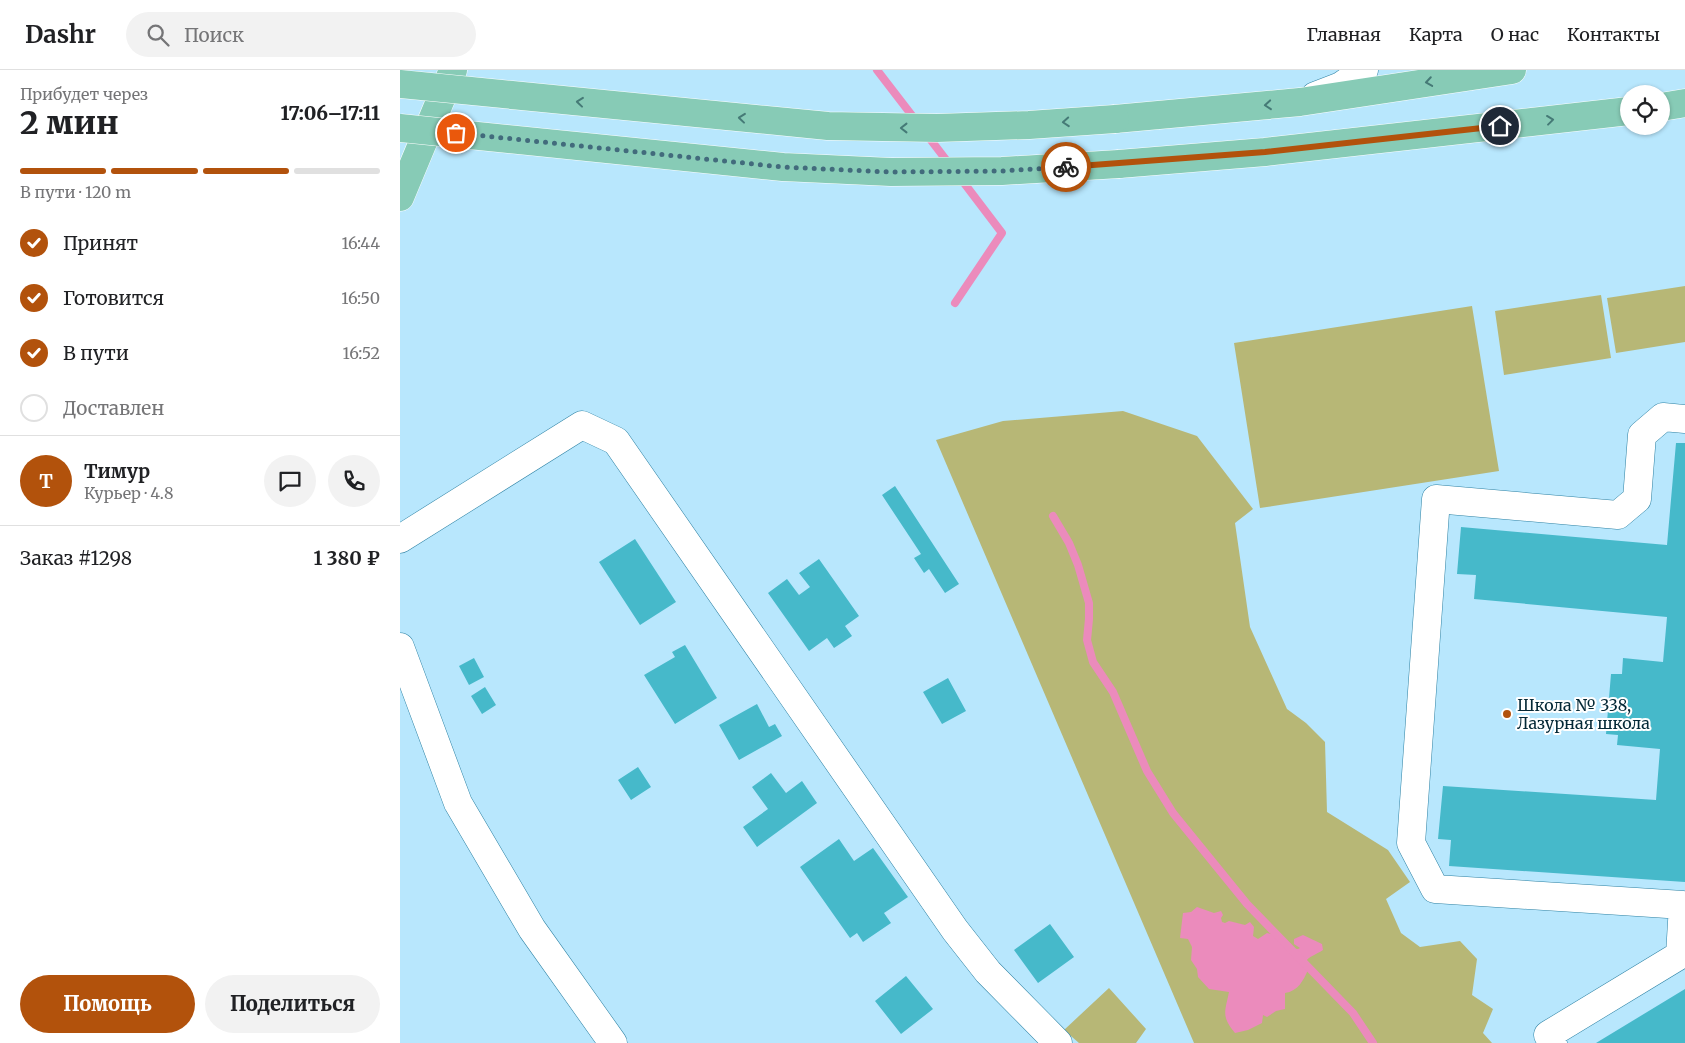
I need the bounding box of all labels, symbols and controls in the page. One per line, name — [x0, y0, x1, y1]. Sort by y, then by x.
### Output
search box — [126, 12, 476, 57]
text: Dashr — [25, 19, 96, 50]
icon: search — [144, 21, 172, 49]
text: Поиск — [184, 23, 244, 47]
text: Главная — [1306, 23, 1381, 46]
text: Карта — [1409, 23, 1463, 46]
text: О нас — [1491, 23, 1539, 46]
text: Контакты — [1567, 23, 1660, 46]
one-way arrow — [1425, 77, 1434, 87]
text: Прибудет через — [20, 84, 148, 104]
map controls — [1620, 85, 1670, 135]
button: locate — [1620, 85, 1670, 135]
one-way arrow — [576, 97, 584, 108]
one-way arrow — [1264, 99, 1272, 110]
text: 17:06–17:11 — [280, 101, 380, 125]
text: 2 мин — [20, 103, 119, 143]
pin — [1479, 105, 1521, 147]
pin — [435, 112, 477, 154]
icon: home — [1486, 112, 1514, 140]
one-way arrow — [738, 113, 746, 124]
one-way arrow — [1546, 115, 1554, 126]
one-way arrow — [1062, 117, 1070, 128]
icon: bag — [442, 119, 470, 147]
one-way arrow — [900, 122, 908, 133]
courier — [1041, 142, 1091, 192]
icon: bike — [1052, 153, 1080, 181]
text: В пути · 120 m — [20, 182, 131, 202]
icon: check — [20, 229, 48, 257]
text: Принят — [63, 231, 138, 255]
text: 16:44 — [341, 233, 380, 253]
icon: check — [20, 284, 48, 312]
text: Готовится — [63, 286, 164, 310]
text: 16:50 — [341, 288, 380, 308]
icon: check — [20, 339, 48, 367]
text: В пути — [63, 341, 129, 365]
text: 16:52 — [343, 343, 380, 363]
text: Доставлен — [63, 396, 164, 420]
button: chat — [264, 455, 316, 507]
button: phone — [328, 455, 380, 507]
text: Тимур — [84, 459, 150, 483]
text: Т — [39, 469, 53, 493]
text: Курьер · 4.8 — [84, 483, 173, 503]
text: Заказ #1298 — [20, 546, 132, 570]
text: 1 380 ₽ — [314, 546, 380, 570]
place label: Школа № 338, Лазурная школа — [1517, 695, 1650, 733]
marker: Школа № 338, Лазурная школа — [1501, 708, 1513, 720]
button: Помощь — [20, 975, 195, 1033]
button: Поделиться — [205, 975, 380, 1033]

